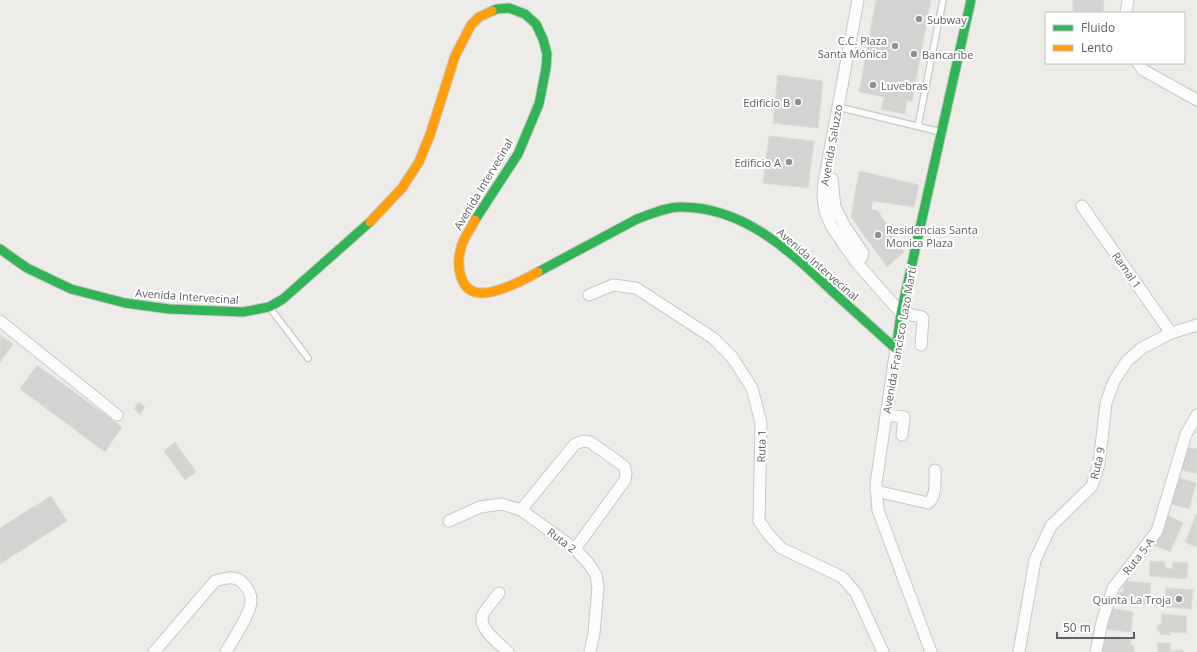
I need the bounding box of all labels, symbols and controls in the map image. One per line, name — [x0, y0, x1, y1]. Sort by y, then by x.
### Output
place label: Subway — [927, 12, 967, 27]
legend — [1045, 12, 1185, 64]
marker: Subway — [914, 14, 924, 24]
text: Fluido — [1081, 19, 1115, 36]
place label: C.C. Plaza Santa Mónica — [818, 33, 887, 61]
text: Lento — [1081, 39, 1113, 56]
marker: C.C. Plaza Santa Mónica — [890, 41, 900, 51]
place label: Bancaribe — [922, 47, 974, 62]
marker: Bancaribe — [909, 49, 919, 59]
place label: Luvebras — [881, 78, 928, 93]
marker: Luvebras — [868, 80, 878, 90]
place label: Edificio B — [743, 95, 790, 110]
marker: Edificio B — [793, 97, 803, 107]
street label: Avenida Saluzzo — [816, 103, 846, 187]
street label: Avenida Intervecinal — [450, 136, 516, 232]
place label: Edificio A — [734, 155, 781, 170]
marker: Edificio A — [784, 157, 794, 167]
place label: Residencias Santa Monica Plaza — [886, 222, 978, 250]
street label: Avenida Intervecinal — [774, 224, 862, 304]
marker: Residencias Santa Monica Plaza — [873, 230, 883, 240]
street label: Ramal 1 — [1109, 249, 1145, 291]
street label: Avenida Francisco Lazo Martí — [879, 265, 919, 414]
street label: Avenida Intervecinal — [135, 285, 239, 307]
street label: Ruta 1 — [753, 430, 769, 462]
street label: Ruta 9 — [1086, 445, 1108, 481]
street label: Ruta 2 — [544, 524, 580, 556]
street label: Ruta 5-A — [1119, 534, 1157, 578]
place label: Quinta La Troja — [1093, 592, 1171, 607]
marker: Quinta La Troja — [1174, 594, 1184, 604]
scale bar — [1057, 614, 1134, 640]
text: 50 m — [1063, 619, 1091, 636]

